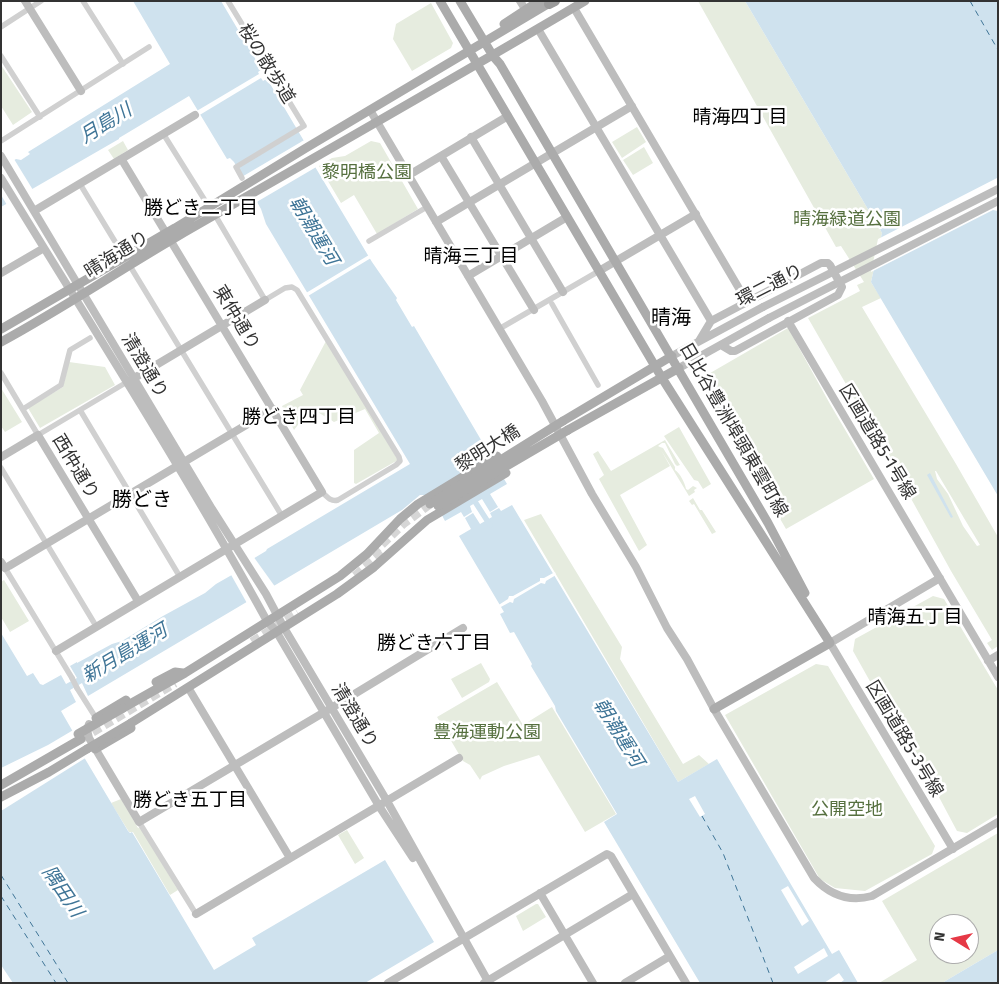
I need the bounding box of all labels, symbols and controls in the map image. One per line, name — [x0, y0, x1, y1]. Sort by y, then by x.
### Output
street label: 桜の散歩道 — [233, 20, 299, 108]
water label: 月島川 — [76, 99, 136, 149]
district label: 晴海四丁目 — [693, 107, 787, 129]
park label: 黎明橋公園 — [322, 162, 412, 184]
water label: 朝潮運河 — [284, 193, 342, 269]
district label: 勝どき二丁目 — [144, 198, 258, 220]
park label: 晴海緑道公園 — [793, 209, 901, 231]
street label: 晴海通り — [81, 227, 153, 283]
district label: 晴海三丁目 — [424, 246, 518, 268]
street label: 環二通り — [733, 260, 807, 312]
street label: 東仲通り — [208, 282, 264, 354]
district label: 晴海 — [651, 306, 691, 330]
street label: 清澄通り — [116, 330, 172, 402]
street label: 日比谷豊洲埠頭東雲町線 — [674, 339, 792, 521]
street label: 区画道路5-1号線 — [834, 380, 920, 504]
district label: 勝どき四丁目 — [242, 407, 356, 429]
street label: 黎明大橋 — [452, 421, 524, 477]
street label: 西仲通り — [47, 431, 103, 503]
district label: 勝どき — [112, 488, 172, 512]
district label: 晴海五丁目 — [868, 607, 962, 629]
water label: 新月島運河 — [78, 620, 172, 688]
district label: 勝どき六丁目 — [377, 633, 491, 655]
street label: 区画道路5-3号線 — [861, 677, 947, 801]
street label: 清澄通り — [326, 680, 382, 752]
water label: 朝潮運河 — [588, 695, 648, 771]
park label: 豊海運動公園 — [433, 722, 541, 744]
district label: 勝どき五丁目 — [133, 790, 247, 812]
park label: 公開空地 — [811, 799, 883, 821]
water label: 隅田川 — [37, 862, 87, 922]
north arrow — [929, 914, 979, 964]
text: N — [931, 931, 949, 943]

